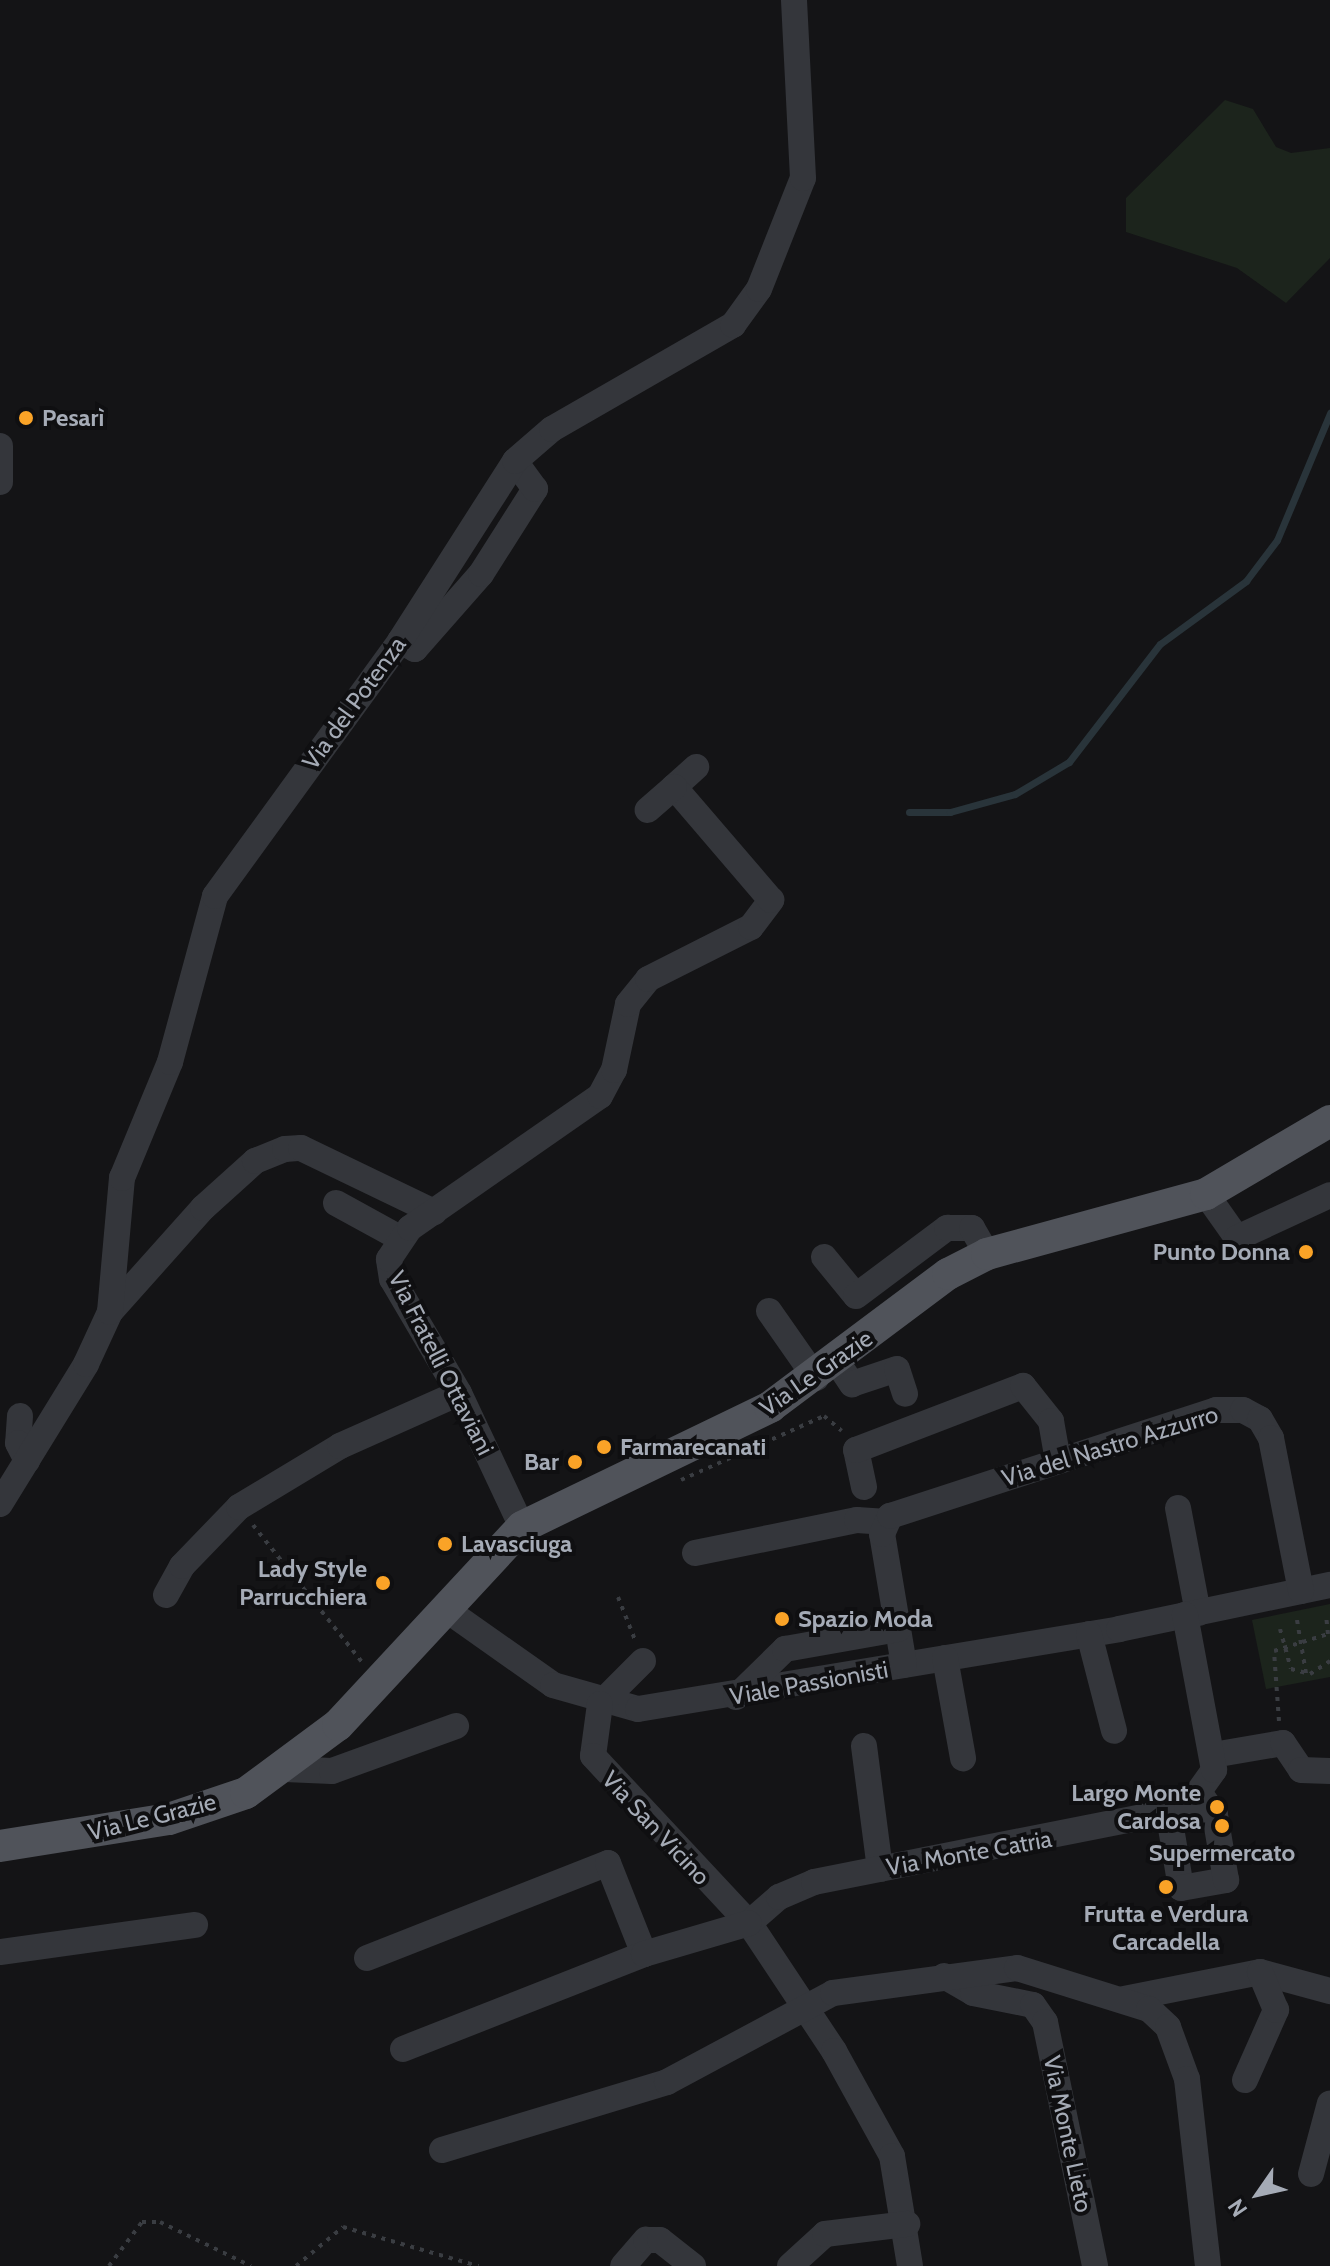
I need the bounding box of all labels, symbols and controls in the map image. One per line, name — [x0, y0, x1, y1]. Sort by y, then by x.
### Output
place label: Pesarì — [42, 404, 104, 432]
marker: Pesarì — [17, 409, 35, 427]
street label: Via del Potenza — [296, 631, 412, 775]
place label: Punto Donna — [1153, 1238, 1290, 1266]
marker: Punto Donna — [1297, 1243, 1315, 1261]
street label: Via Fratelli Ottaviani — [382, 1266, 500, 1460]
street label: Via Le Grazie — [754, 1324, 878, 1422]
street label: Via del Nastro Azzurro — [998, 1399, 1222, 1493]
place label: Farmarecanati — [620, 1433, 766, 1461]
marker: Farmarecanati — [595, 1438, 613, 1456]
place label: Bar — [524, 1448, 559, 1476]
marker: Bar — [566, 1453, 584, 1471]
place label: Lavasciuga — [461, 1530, 572, 1558]
marker: Lavasciuga — [436, 1535, 454, 1553]
place label: Lady Style Parrucchiera — [239, 1555, 367, 1611]
marker: Lady Style Parrucchiera — [374, 1574, 392, 1592]
place label: Spazio Moda — [798, 1605, 933, 1633]
marker: Spazio Moda — [773, 1610, 791, 1628]
street label: Viale Passionisti — [728, 1655, 890, 1711]
street label: Via San Vicino — [596, 1765, 716, 1891]
place label: Largo Monte Cardosa — [1071, 1779, 1201, 1835]
street label: Via Le Grazie — [85, 1787, 219, 1847]
marker: Largo Monte Cardosa — [1208, 1798, 1226, 1816]
marker: Supermercato — [1213, 1817, 1231, 1835]
street label: Via Monte Catria — [884, 1824, 1054, 1882]
place label: Supermercato — [1149, 1839, 1295, 1867]
marker: Frutta e Verdura Carcadella — [1157, 1878, 1175, 1896]
place label: Frutta e Verdura Carcadella — [1084, 1900, 1248, 1956]
street label: Via Monte Lieto — [1037, 2053, 1099, 2215]
north arrow — [1218, 2154, 1298, 2234]
text: N — [1222, 2194, 1253, 2222]

